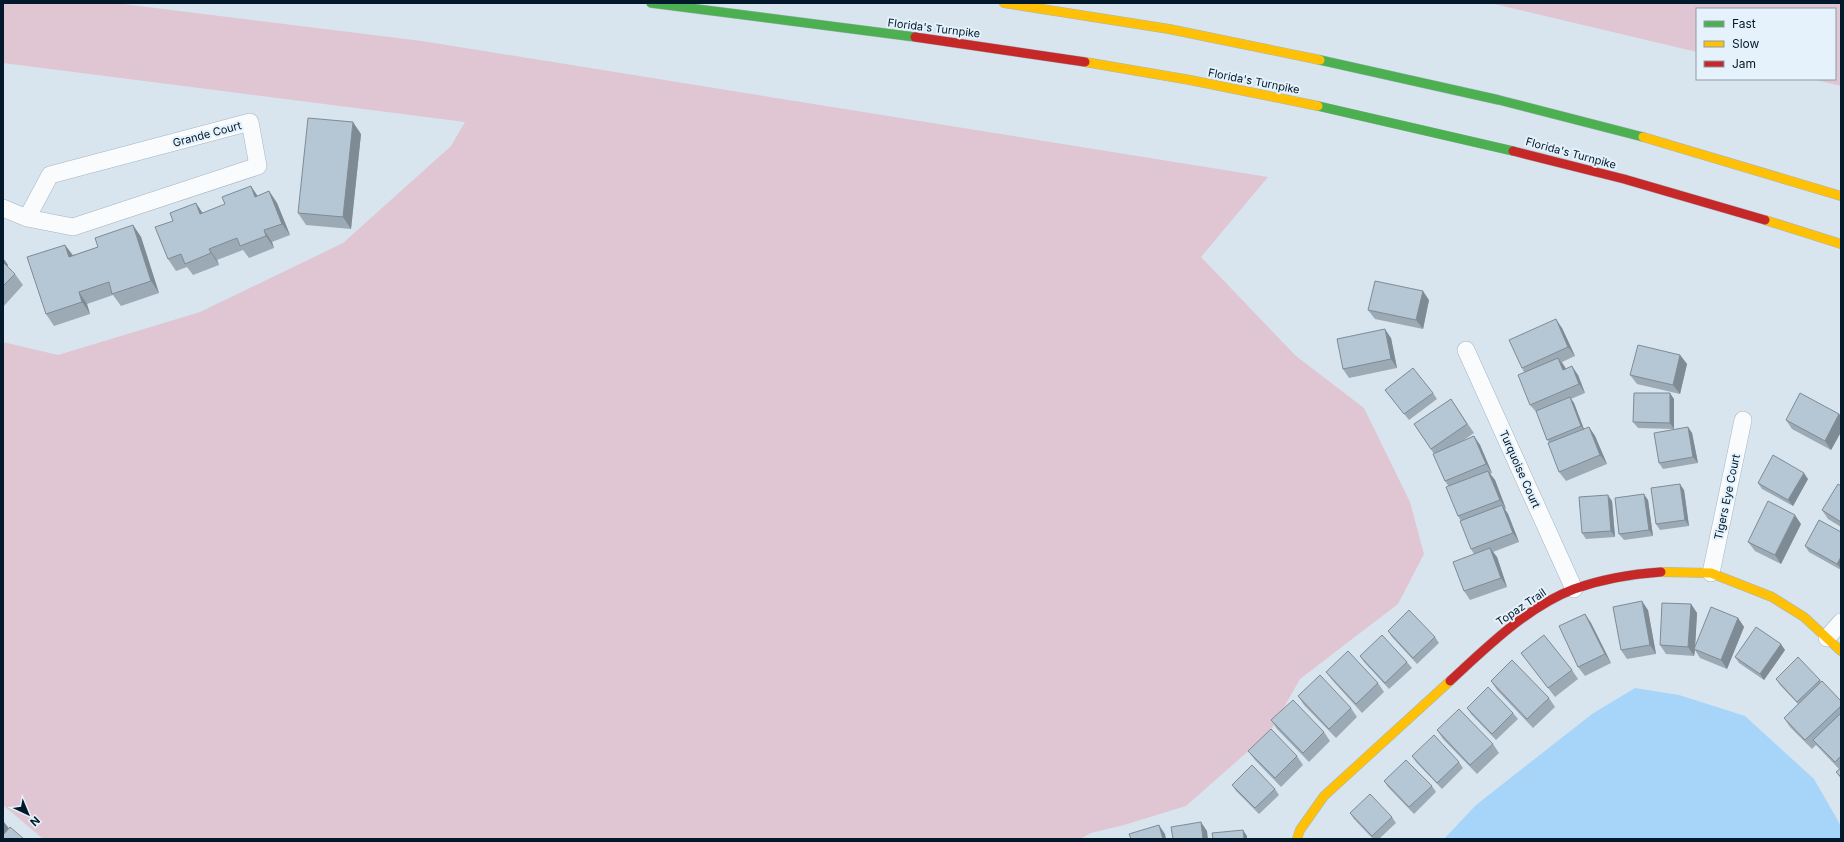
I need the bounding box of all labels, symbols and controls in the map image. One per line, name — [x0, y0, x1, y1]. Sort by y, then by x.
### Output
legend — [1696, 8, 1836, 80]
street label: Florida's Turnpike — [887, 15, 981, 41]
text: Fast — [1732, 16, 1756, 31]
text: Slow — [1732, 36, 1760, 51]
text: Jam — [1732, 56, 1756, 71]
street label: Florida's Turnpike — [1207, 65, 1301, 97]
street label: Grande Court — [171, 118, 243, 150]
street label: Florida's Turnpike — [1524, 134, 1618, 172]
street label: Turquoise Court — [1497, 428, 1544, 510]
street label: Tigers Eye Court — [1711, 453, 1743, 541]
street label: Topaz Trail — [1493, 585, 1549, 629]
north arrow — [8, 794, 48, 834]
text: N — [27, 813, 43, 829]

